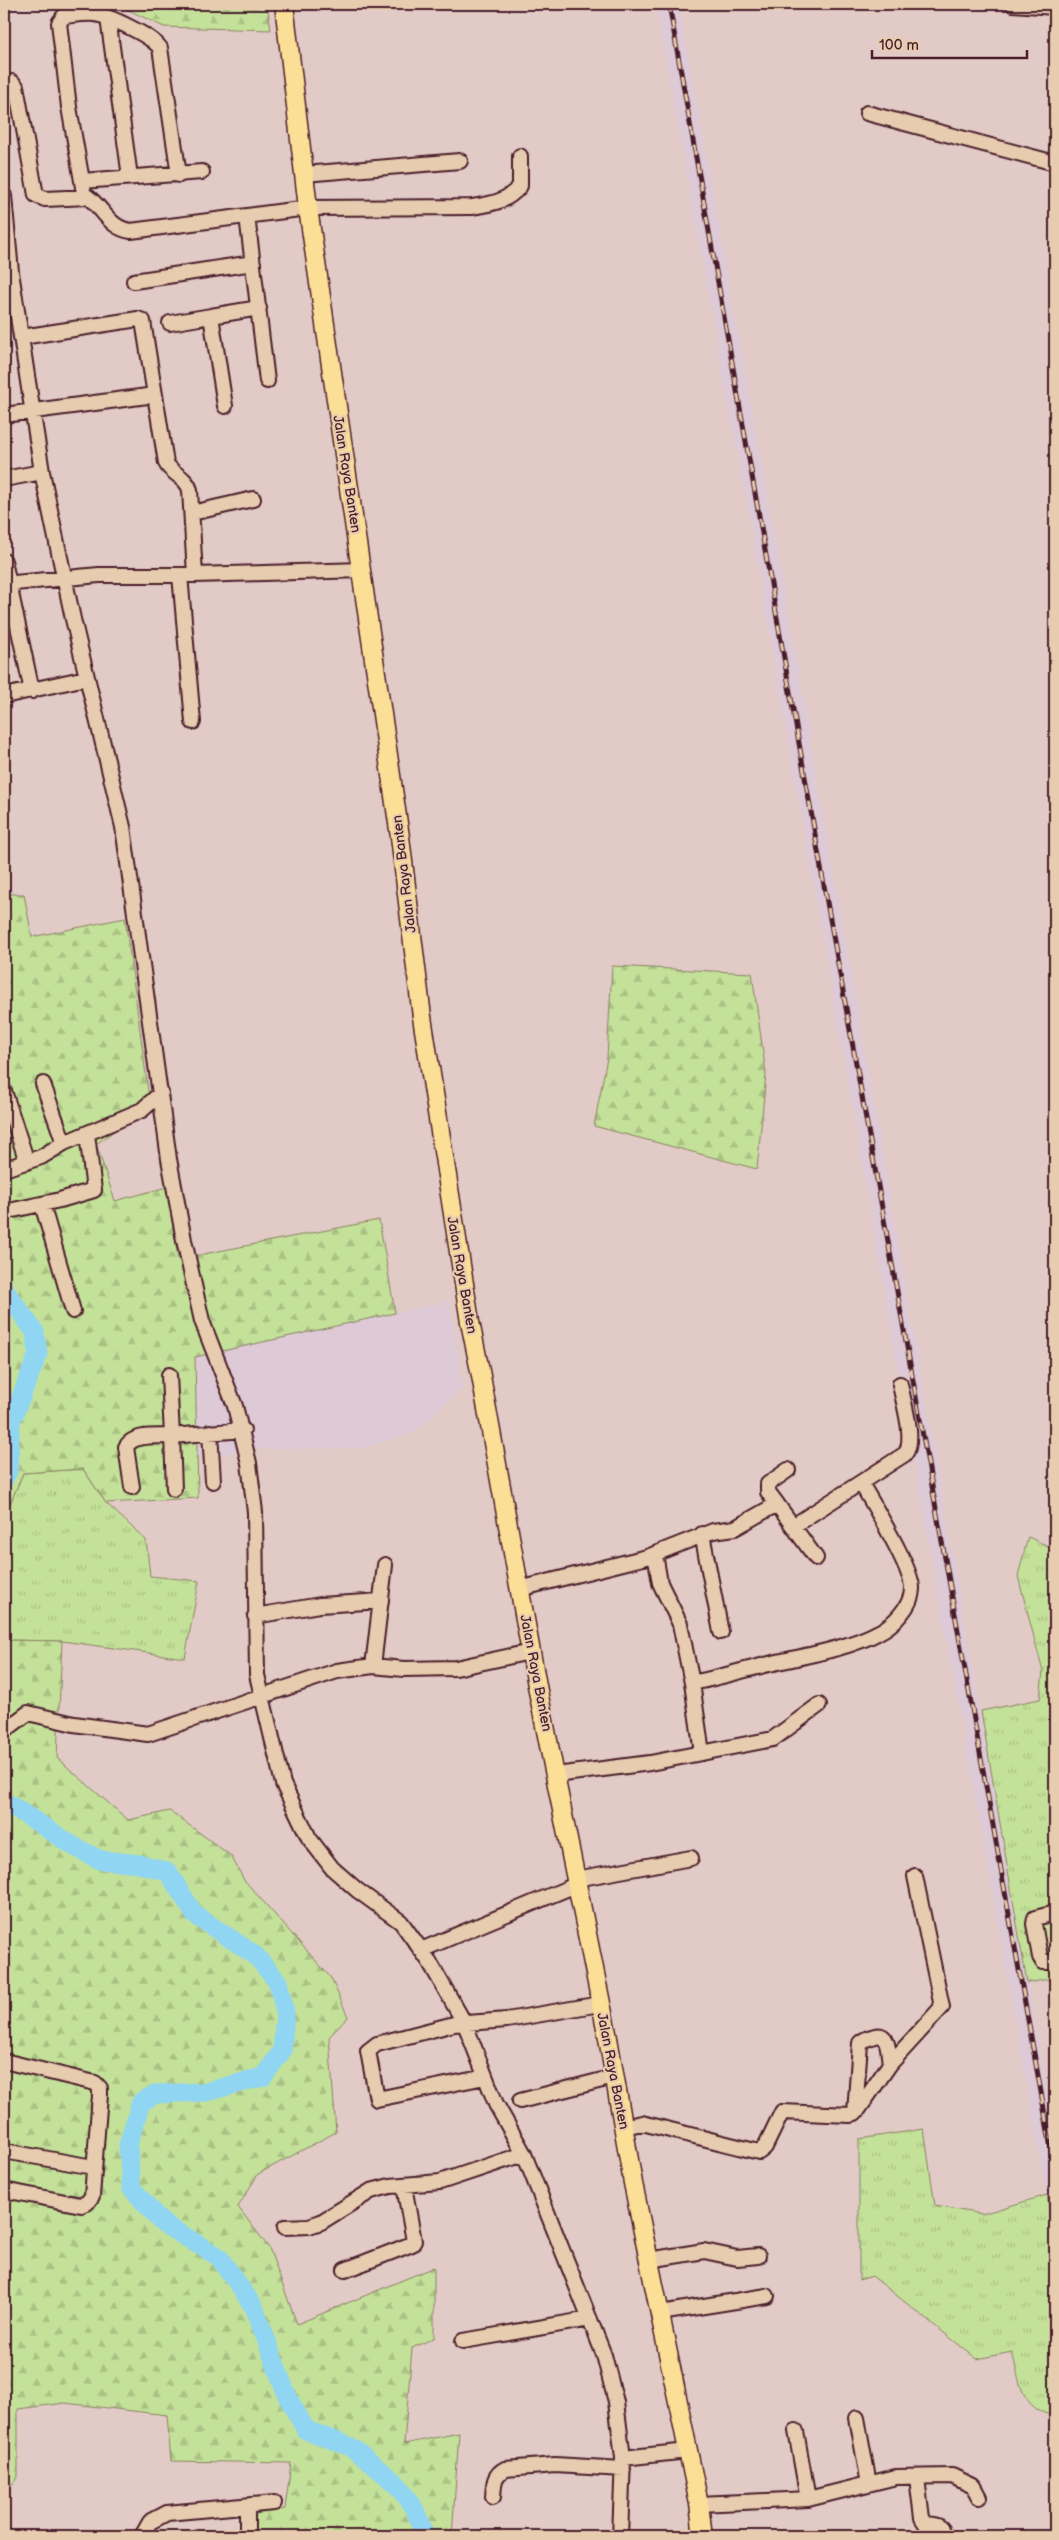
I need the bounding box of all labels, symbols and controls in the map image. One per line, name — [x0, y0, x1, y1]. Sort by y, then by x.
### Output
scale bar — [872, 28, 1026, 60]
text: 100 m — [879, 36, 919, 55]
street label: Jalan Raya Banten — [329, 414, 365, 534]
street label: Jalan Raya Banten — [388, 814, 420, 934]
street label: Jalan Raya Banten — [443, 1215, 481, 1335]
street label: Jalan Raya Banten — [516, 1613, 556, 1733]
street label: Jalan Raya Banten — [593, 2011, 633, 2131]

